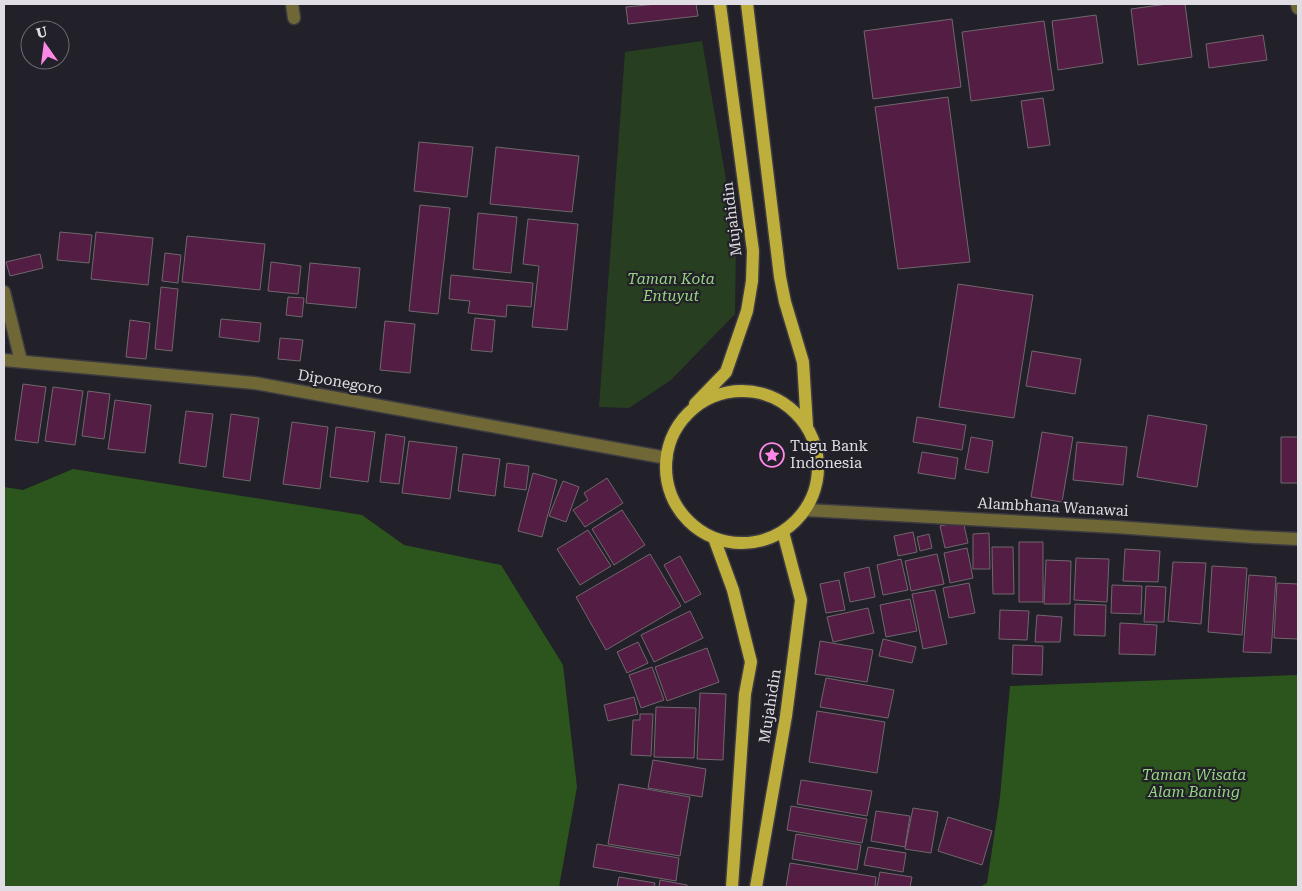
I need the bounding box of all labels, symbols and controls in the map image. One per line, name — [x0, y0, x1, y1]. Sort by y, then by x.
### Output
north arrow — [20, 20, 70, 70]
text: U — [35, 23, 49, 41]
street label: Mujahidin — [718, 181, 745, 257]
park label: Taman Kota Entuyut — [627, 270, 715, 305]
street label: Diponegoro — [296, 366, 384, 398]
place label: Tugu Bank Indonesia — [790, 437, 868, 472]
place icon: Tugu Bank Indonesia — [759, 442, 785, 468]
street label: Alambhana Wanawai — [977, 494, 1129, 520]
street label: Mujahidin — [755, 667, 785, 744]
park label: Taman Wisata Alam Baning — [1142, 766, 1246, 801]

